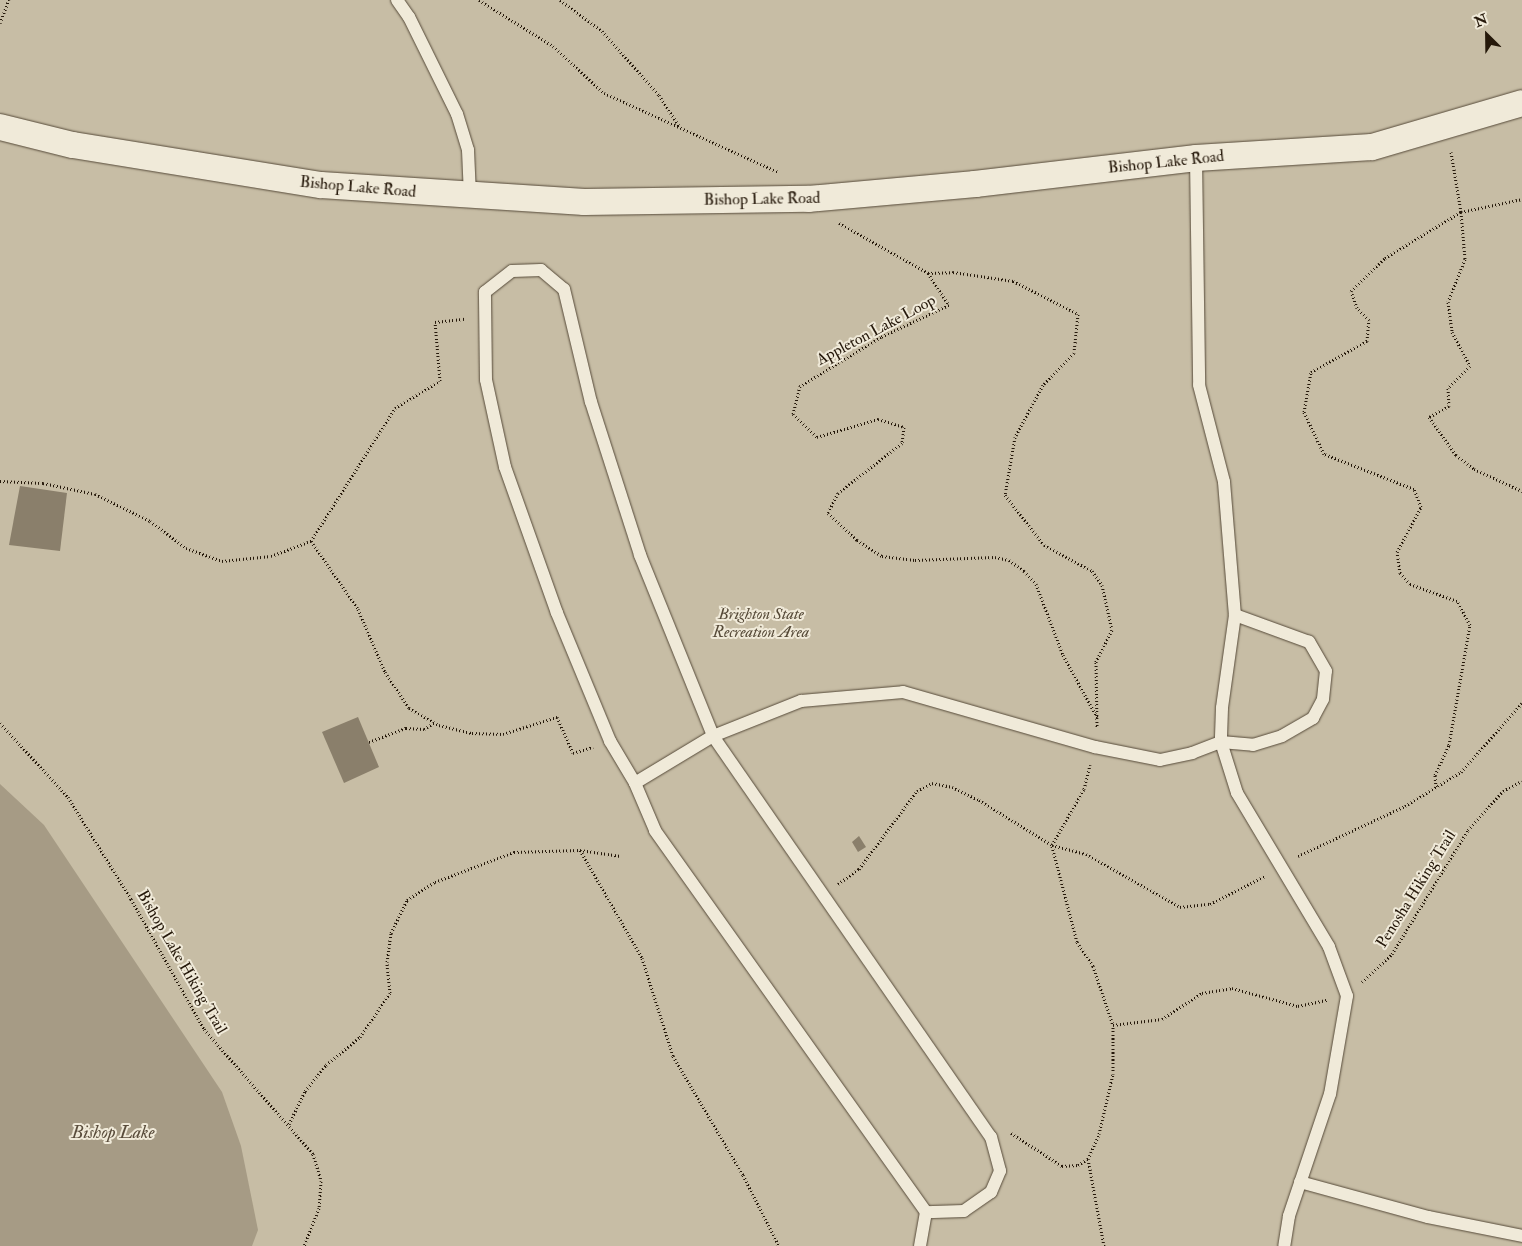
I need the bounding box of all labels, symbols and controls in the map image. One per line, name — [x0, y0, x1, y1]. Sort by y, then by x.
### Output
north arrow — [1462, 10, 1512, 60]
text: N — [1472, 10, 1490, 31]
street label: Bishop Lake Road — [1107, 146, 1225, 178]
street label: Bishop Lake Road — [299, 172, 417, 202]
street label: Bishop Lake Road — [703, 188, 821, 210]
street label: Appleton Lake Loop — [813, 290, 939, 370]
park label: Brighton State Recreation Area — [713, 604, 809, 642]
street label: Penosha Hiking Trail — [1372, 827, 1460, 951]
street label: Bishop Lake Hiking Trail — [133, 887, 231, 1037]
water label: Bishop Lake — [72, 1122, 154, 1144]

